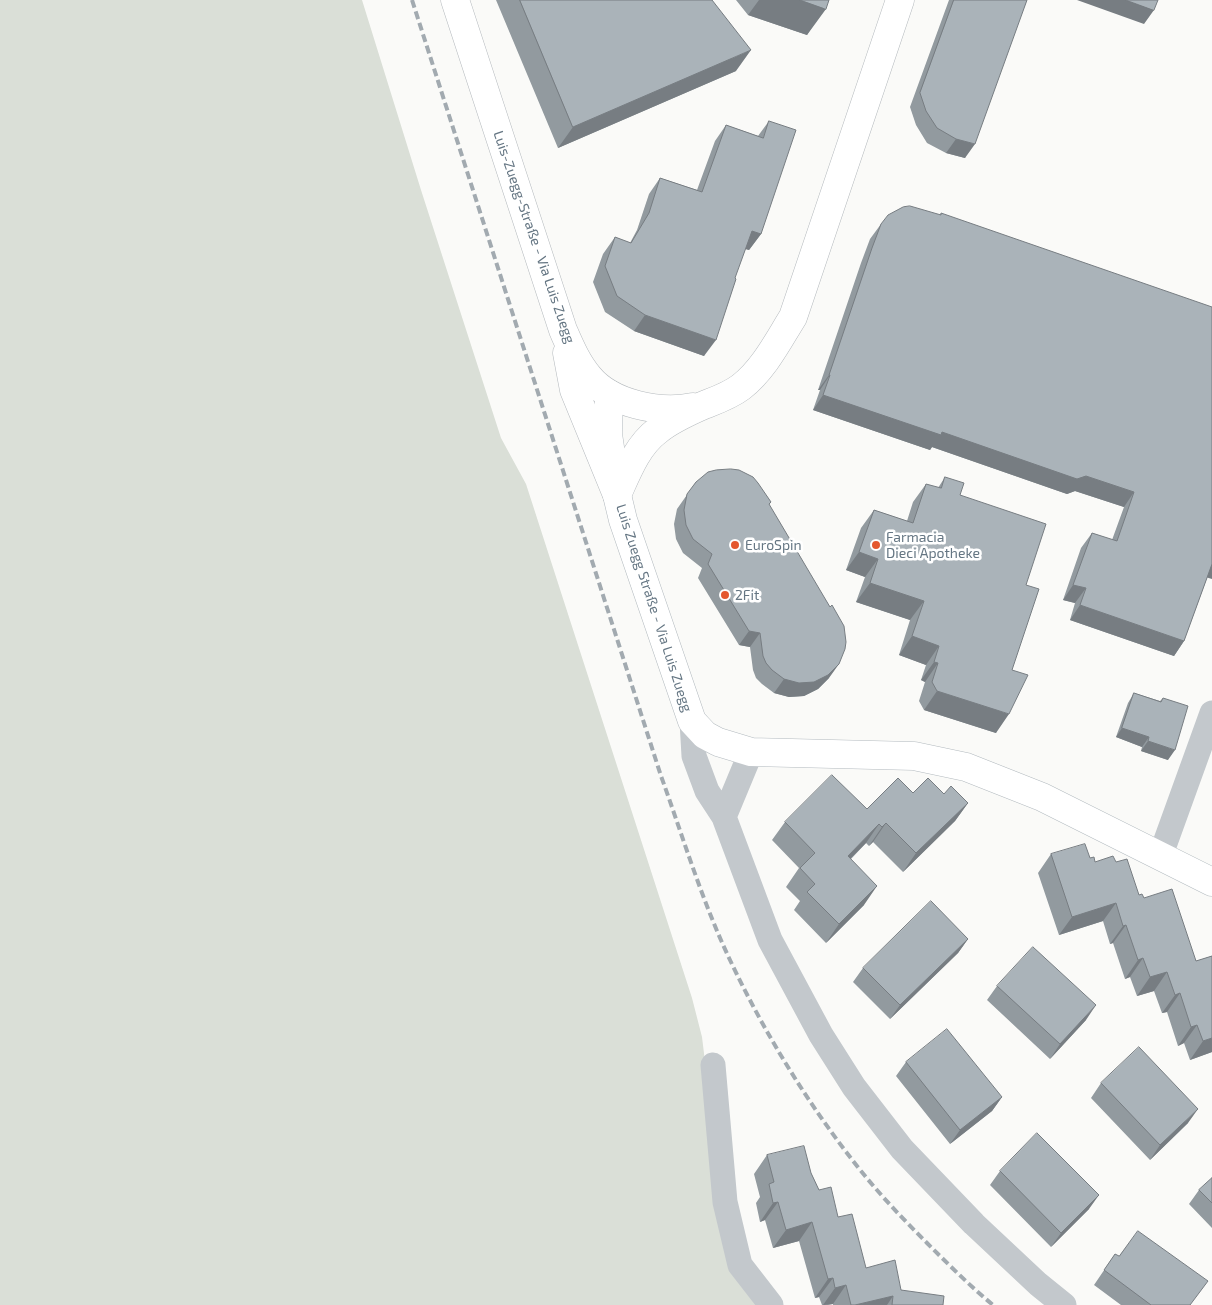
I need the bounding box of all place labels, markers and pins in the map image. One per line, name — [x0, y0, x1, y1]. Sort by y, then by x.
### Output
place label: Farmacia Dieci Apotheke — [886, 529, 980, 562]
place label: EuroSpin — [745, 537, 802, 553]
marker: EuroSpin — [729, 539, 741, 551]
marker: Farmacia Dieci Apotheke — [870, 539, 882, 551]
place label: 2Fit — [735, 587, 759, 603]
marker: 2Fit — [719, 589, 731, 601]

